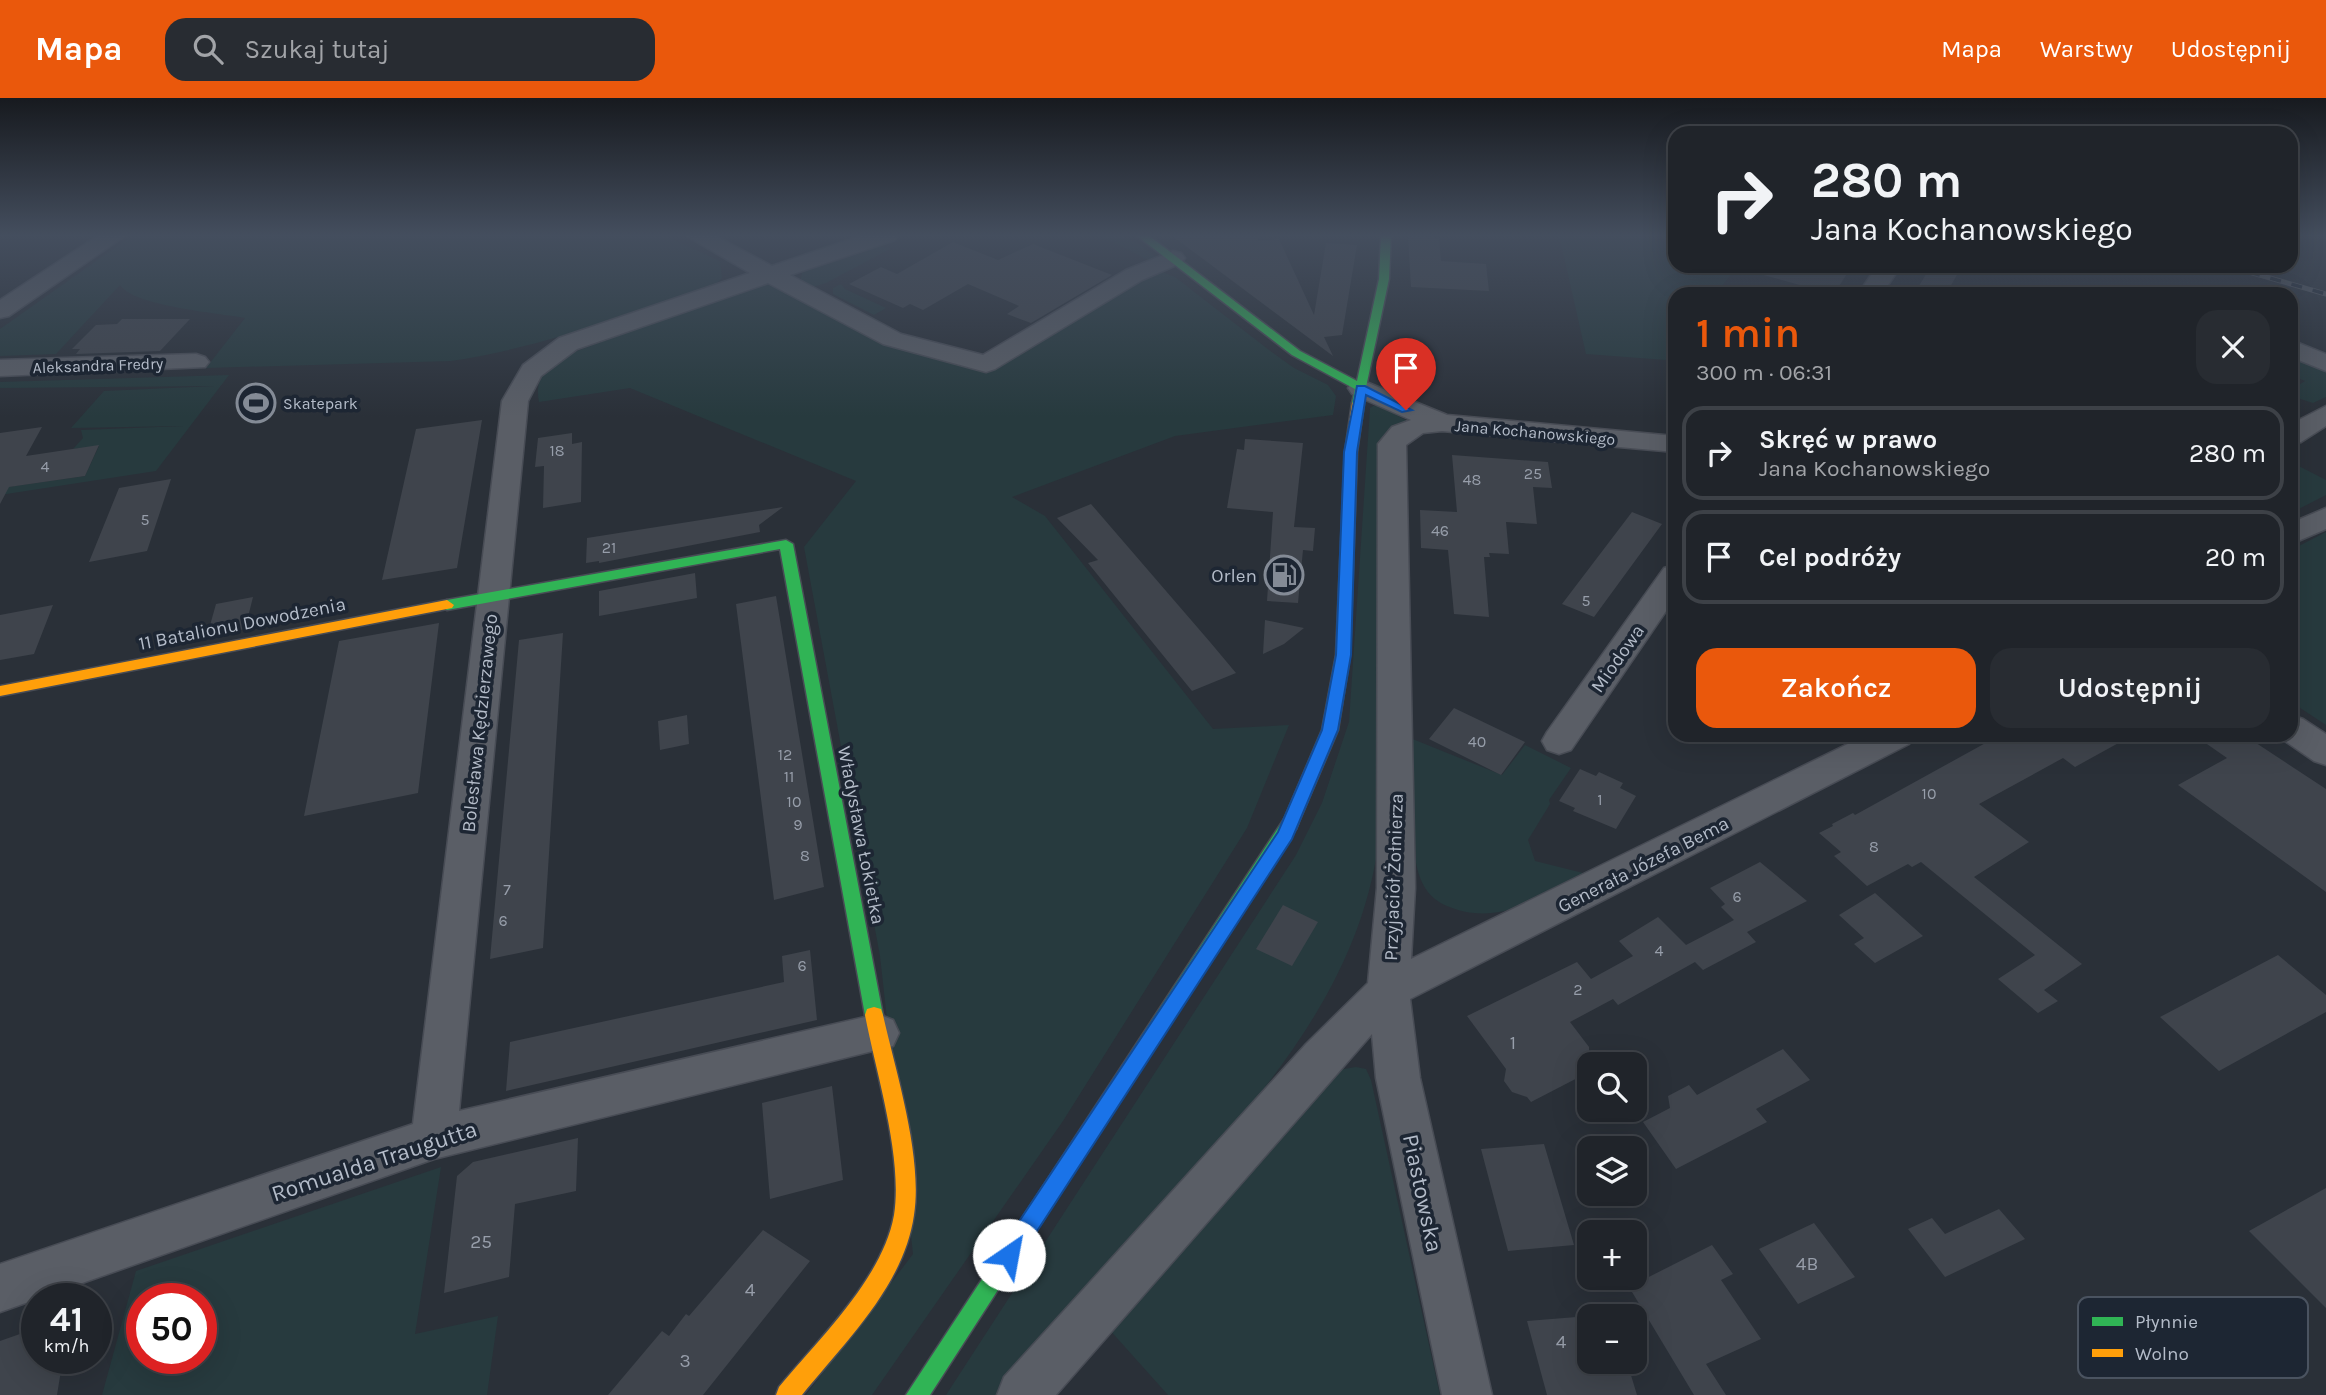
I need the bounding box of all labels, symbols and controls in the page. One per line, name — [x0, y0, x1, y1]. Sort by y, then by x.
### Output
search box — [165, 18, 655, 81]
text: Mapa — [35, 30, 123, 68]
icon: search — [189, 30, 227, 68]
text: Szukaj tutaj — [245, 34, 389, 65]
text: Mapa — [1941, 35, 2002, 63]
text: Warstwy — [2040, 35, 2133, 63]
text: Udostępnij — [2171, 35, 2291, 63]
text: 280 m — [1811, 152, 1962, 209]
icon: right — [1696, 154, 1787, 245]
text: Jana Kochanowskiego — [1811, 211, 2133, 248]
text: 1 min — [1696, 308, 1800, 358]
button: close — [2196, 310, 2270, 384]
pin — [1376, 338, 1436, 410]
icon: arrive — [1387, 349, 1425, 387]
street label: Aleksandra Fredry — [32, 354, 164, 377]
text: 300 m · 06:31 — [1696, 359, 1832, 386]
sports icon: Skatepark — [235, 382, 277, 424]
place label: Skatepark — [283, 394, 358, 413]
street label: Jana Kochanowskiego — [1454, 416, 1616, 449]
text: Skręć w prawo — [1759, 424, 1937, 455]
icon: right — [1700, 434, 1738, 472]
text: 280 m — [2189, 438, 2266, 469]
house number: 18 — [549, 441, 565, 460]
text: Jana Kochanowskiego — [1759, 455, 1990, 482]
house number: 4 — [41, 457, 50, 476]
house number: 25 — [1524, 464, 1542, 483]
house number: 48 — [1463, 470, 1481, 489]
house number: 5 — [140, 510, 150, 529]
house number: 46 — [1431, 521, 1449, 540]
house number: 21 — [602, 538, 616, 557]
icon: arrive — [1700, 538, 1738, 576]
text: Cel podróży — [1759, 542, 1901, 573]
text: 20 m — [2205, 542, 2266, 573]
fuel station icon: Orlen — [1263, 554, 1305, 596]
place label: Orlen — [1211, 565, 1257, 587]
house number: 5 — [1581, 591, 1591, 610]
street label: 11 Batalionu Dowodzenia — [137, 593, 348, 655]
street label: Bolesława Kędzierzawego — [458, 613, 502, 834]
street label: Miodowa — [1586, 620, 1649, 697]
button: Zakończ — [1696, 648, 1976, 728]
button: Udostępnij — [1990, 648, 2270, 728]
house number: 40 — [1468, 732, 1486, 751]
street label: Władysława Łokietka — [833, 744, 889, 926]
house number: 12 — [778, 745, 792, 764]
house number: 11 — [784, 767, 794, 786]
house number: 10 — [1922, 784, 1936, 803]
house number: 1 — [1597, 790, 1603, 809]
house number: 10 — [787, 792, 801, 811]
street label: Przyjaciół Żołnierza — [1380, 793, 1408, 961]
street label: Generała Józefa Bema — [1554, 812, 1733, 918]
house number: 9 — [793, 815, 803, 834]
house number: 8 — [1869, 837, 1879, 856]
house number: 8 — [800, 846, 810, 865]
house number: 7 — [503, 880, 511, 899]
house number: 6 — [1732, 887, 1742, 906]
house number: 6 — [498, 911, 508, 930]
house number: 4 — [1655, 941, 1664, 960]
house number: 6 — [797, 956, 807, 975]
house number: 2 — [1573, 980, 1583, 999]
house number: 1 — [1510, 1032, 1516, 1054]
map controls — [1577, 1052, 1647, 1374]
button: search — [1577, 1052, 1647, 1122]
street label: Romualda Traugutta — [268, 1115, 480, 1207]
street label: Piastowska — [1397, 1132, 1448, 1255]
button: layers — [1577, 1136, 1647, 1206]
position arrow — [972, 1218, 1046, 1292]
button: + — [1577, 1220, 1647, 1290]
house number: 25 — [470, 1231, 492, 1253]
house number: 4B — [1796, 1253, 1818, 1275]
house number: 4 — [745, 1279, 756, 1301]
speed limit sign: 50 — [126, 1283, 217, 1374]
legend — [2078, 1297, 2308, 1378]
text: 41 — [50, 1299, 83, 1340]
button: − — [1577, 1304, 1647, 1374]
text: Płynnie — [2135, 1311, 2198, 1333]
house number: 4 — [1556, 1331, 1567, 1353]
text: km/h — [44, 1335, 89, 1357]
text: Wolno — [2135, 1343, 2189, 1365]
house number: 3 — [679, 1350, 691, 1372]

